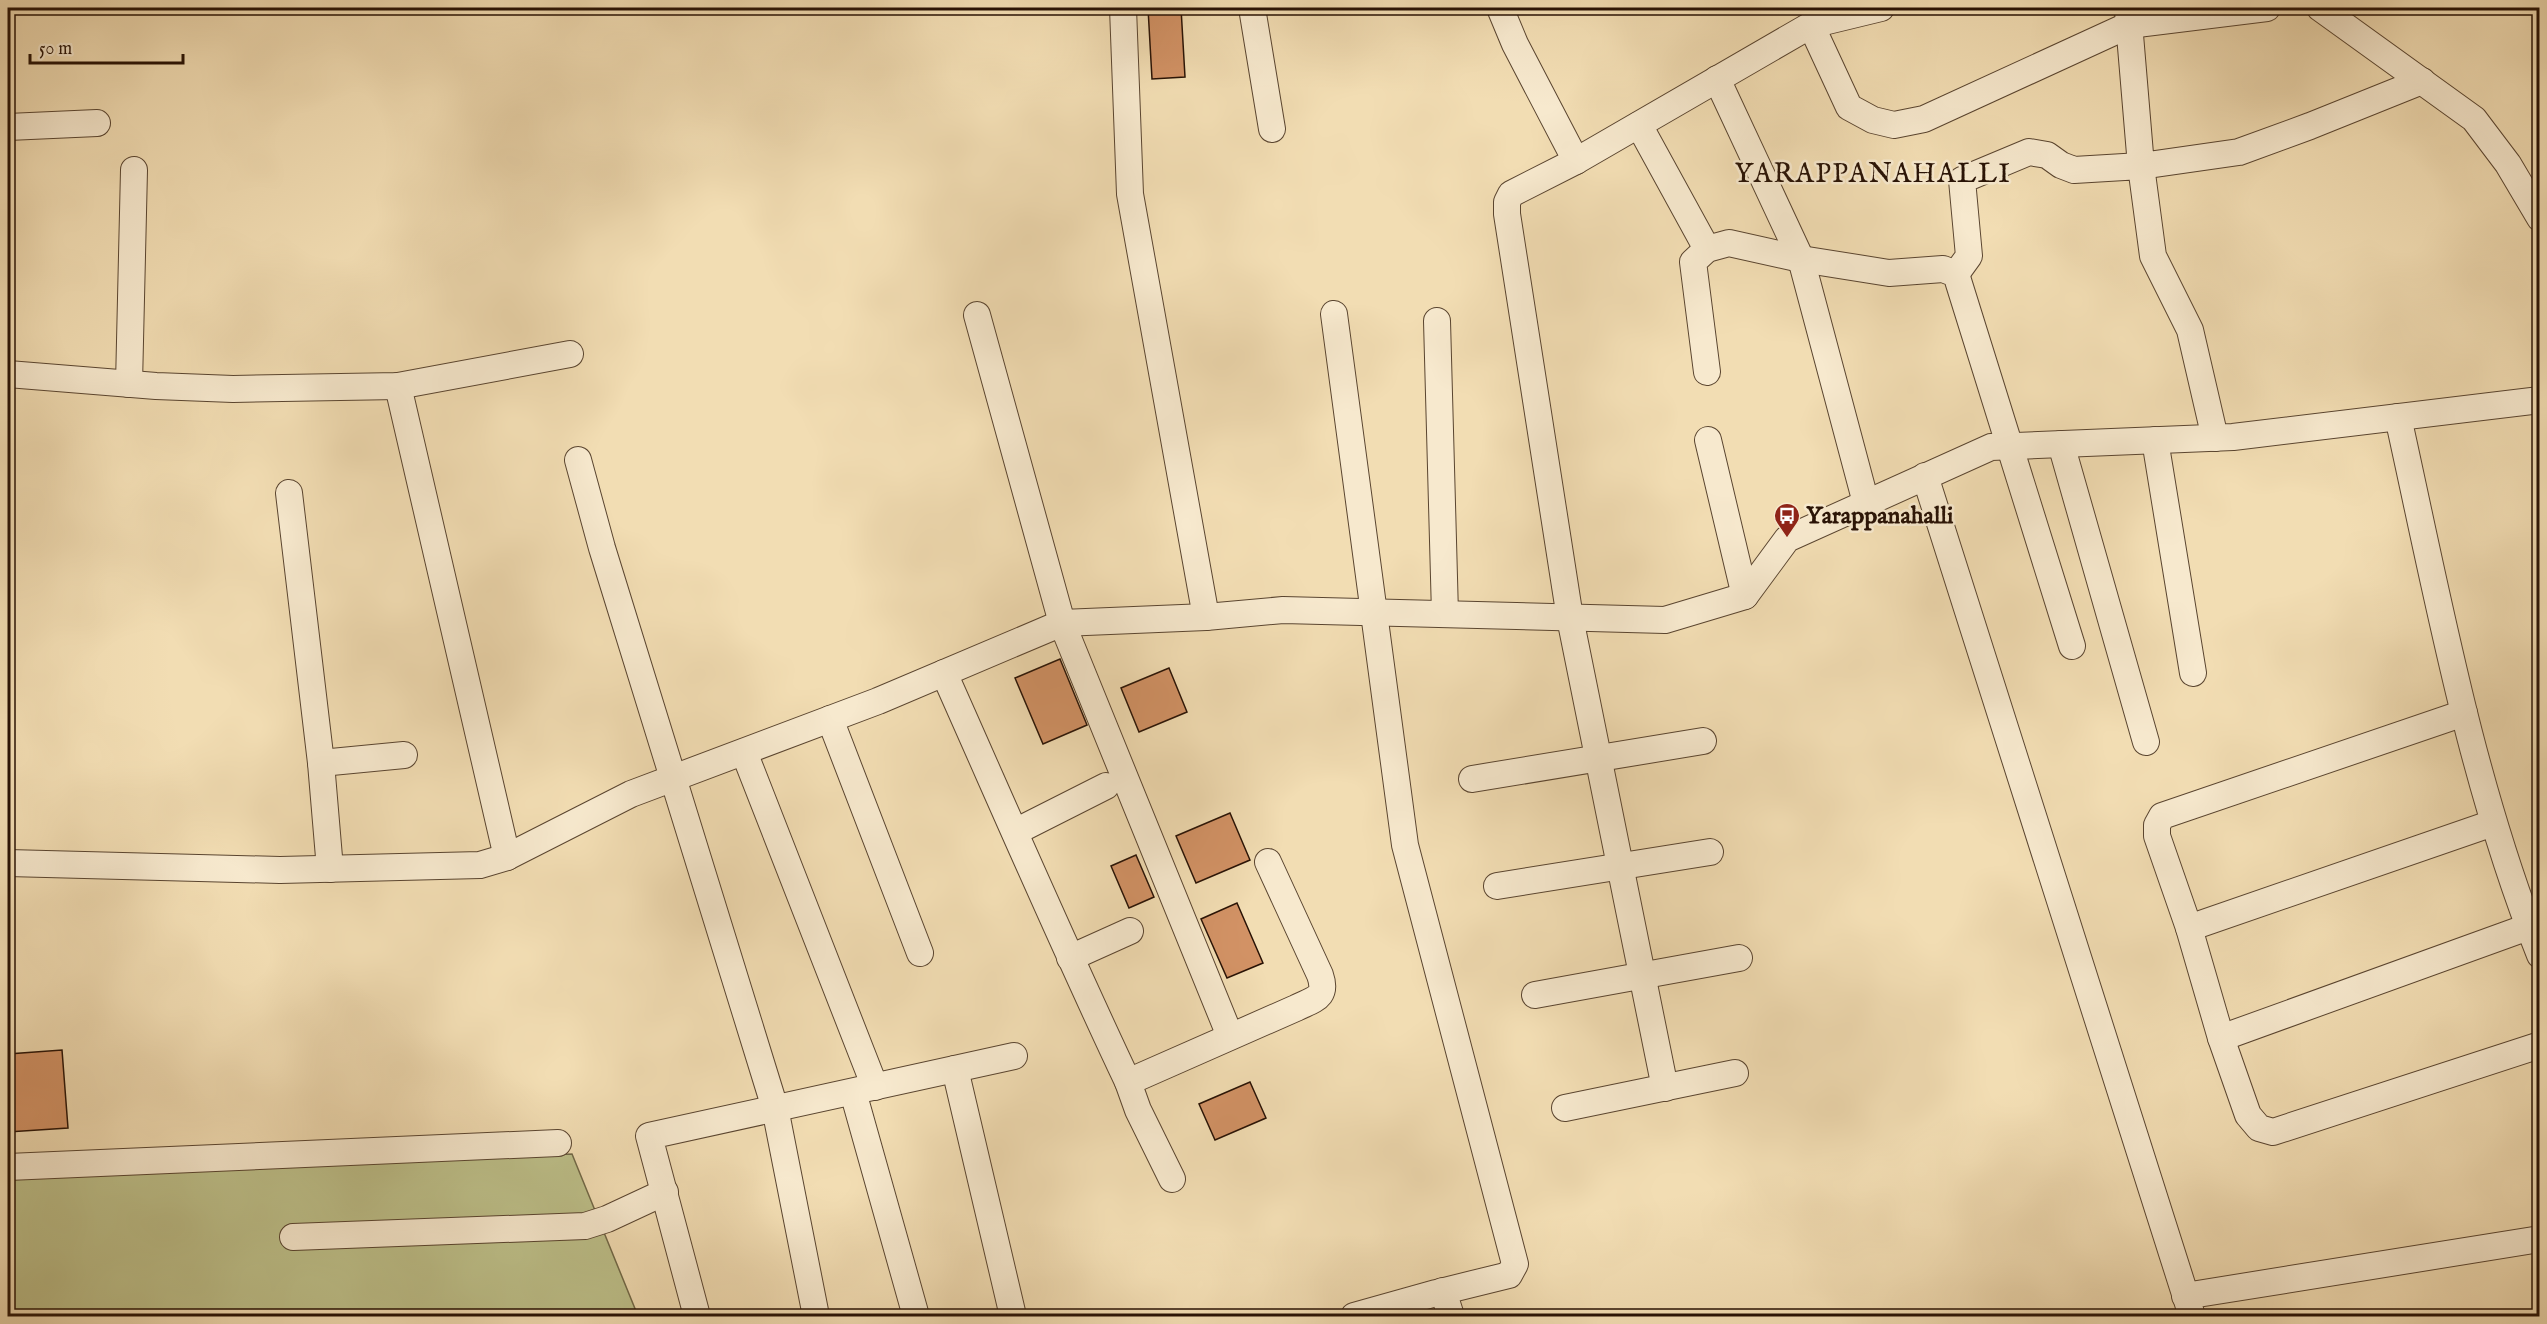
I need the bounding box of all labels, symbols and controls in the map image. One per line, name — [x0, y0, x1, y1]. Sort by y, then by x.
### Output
scale bar — [30, 27, 183, 65]
text: 50 m — [39, 38, 72, 61]
district label: YARAPPANAHALLI — [1735, 158, 2011, 192]
bus stop icon: Yarappanahalli — [1772, 501, 1802, 539]
place label: Yarappanahalli — [1806, 501, 1954, 532]

